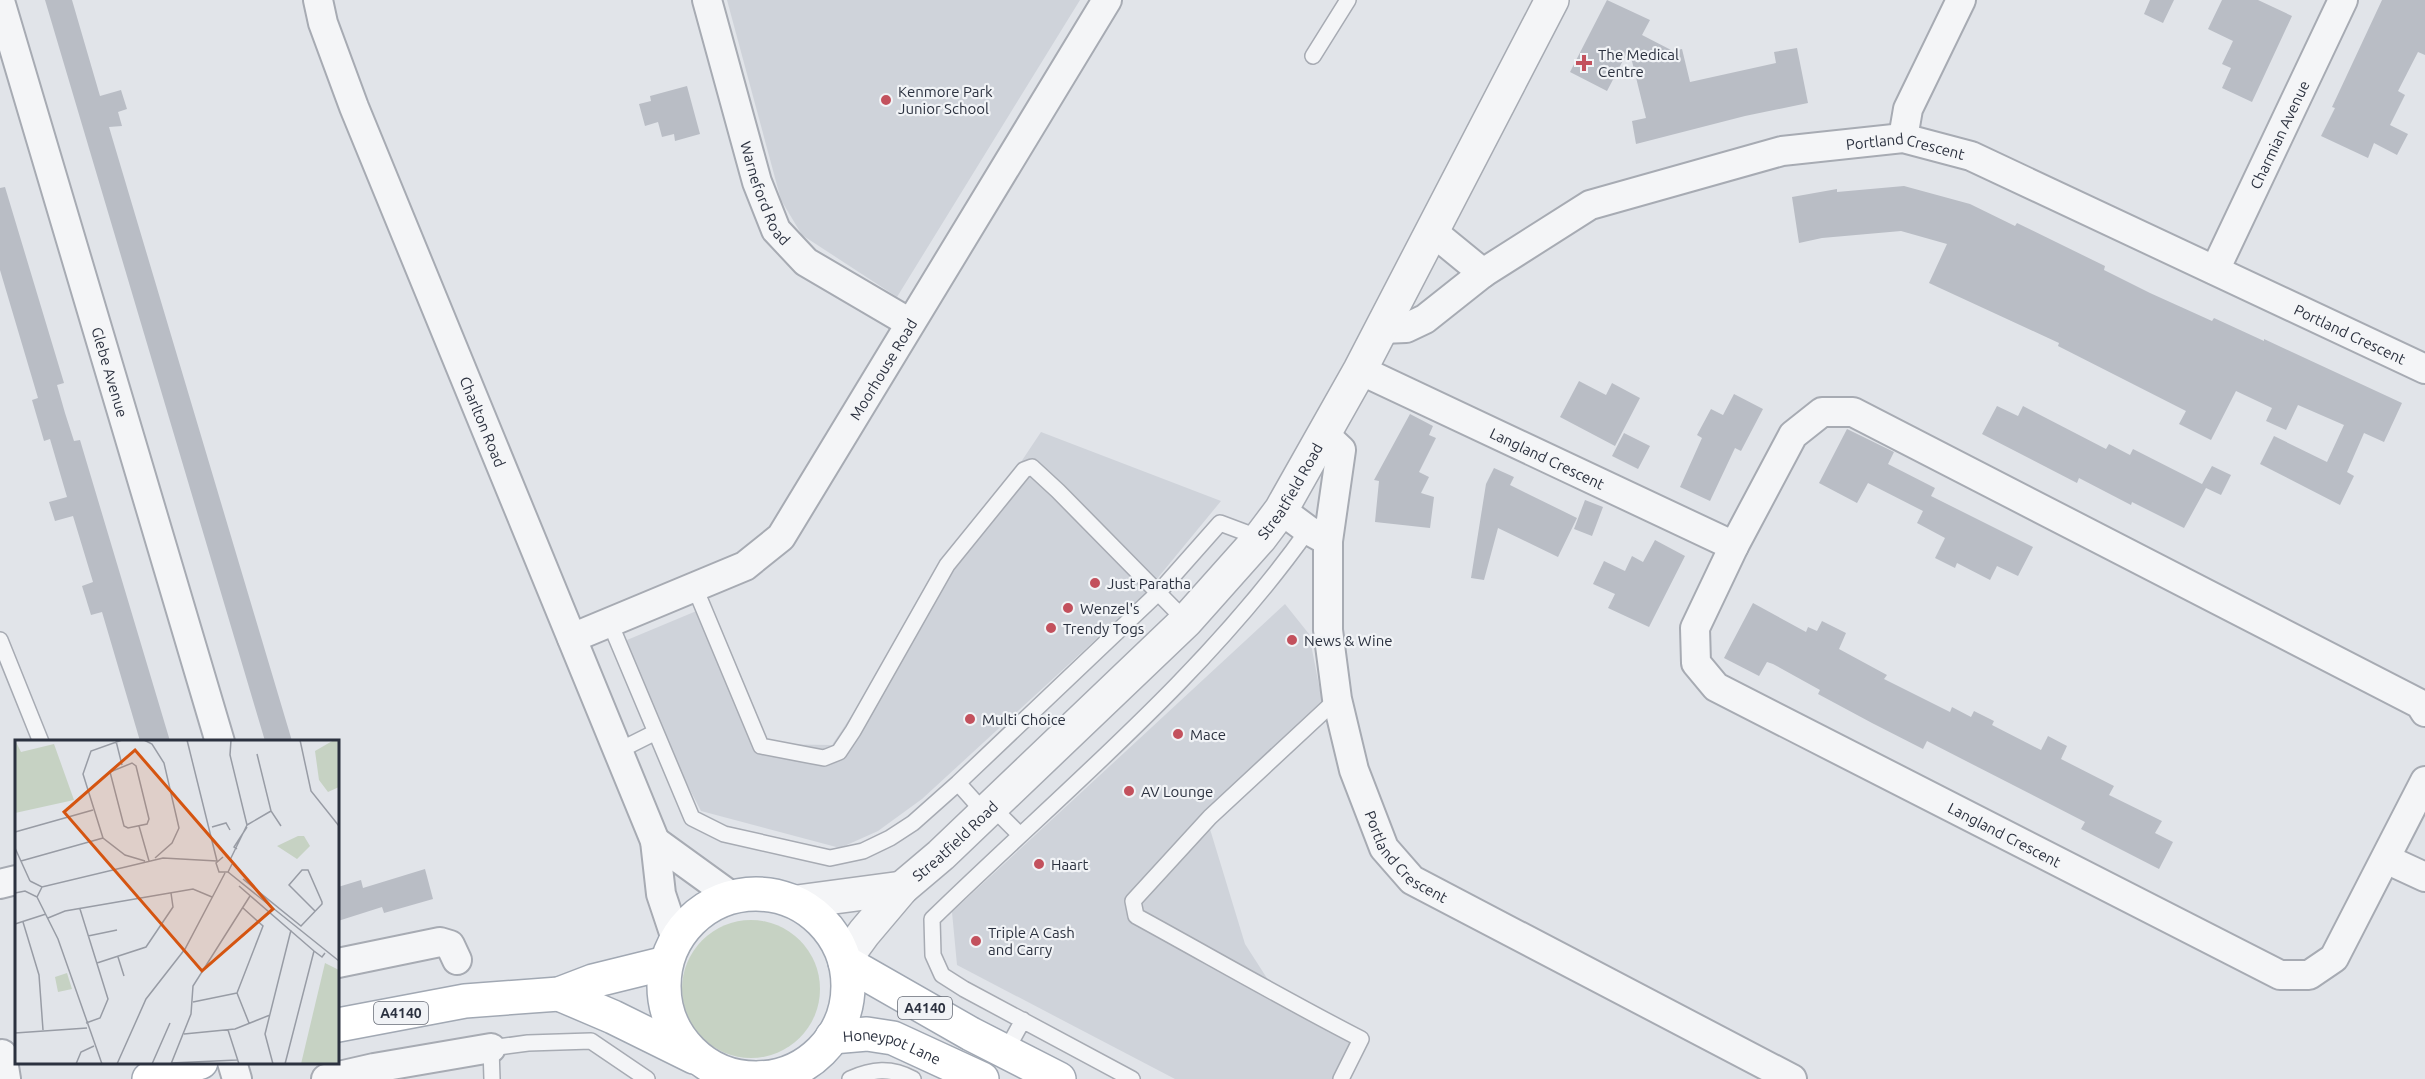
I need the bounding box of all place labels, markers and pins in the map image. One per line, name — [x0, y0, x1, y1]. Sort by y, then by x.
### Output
place label: The Medical Centre — [1598, 46, 1679, 80]
marker: The Medical Centre — [1575, 54, 1593, 72]
place label: Kenmore Park Junior School — [898, 83, 993, 117]
marker: Kenmore Park Junior School — [879, 93, 893, 107]
place label: Just Paratha — [1107, 575, 1191, 592]
marker: Just Paratha — [1088, 576, 1102, 590]
place label: Wenzel's — [1080, 600, 1140, 617]
marker: Wenzel's — [1061, 601, 1075, 615]
place label: Trendy Togs — [1063, 620, 1144, 637]
marker: Trendy Togs — [1044, 621, 1058, 635]
place label: News & Wine — [1304, 632, 1393, 649]
marker: News & Wine — [1285, 633, 1299, 647]
place label: Multi Choice — [982, 711, 1066, 728]
marker: Multi Choice — [963, 712, 977, 726]
place label: Mace — [1190, 726, 1226, 743]
marker: Mace — [1171, 727, 1185, 741]
place label: AV Lounge — [1141, 783, 1213, 800]
marker: AV Lounge — [1122, 784, 1136, 798]
place label: Haart — [1051, 856, 1089, 873]
marker: Haart — [1032, 857, 1046, 871]
place label: Triple A Cash and Carry — [988, 924, 1075, 958]
marker: Triple A Cash and Carry — [969, 934, 983, 948]

